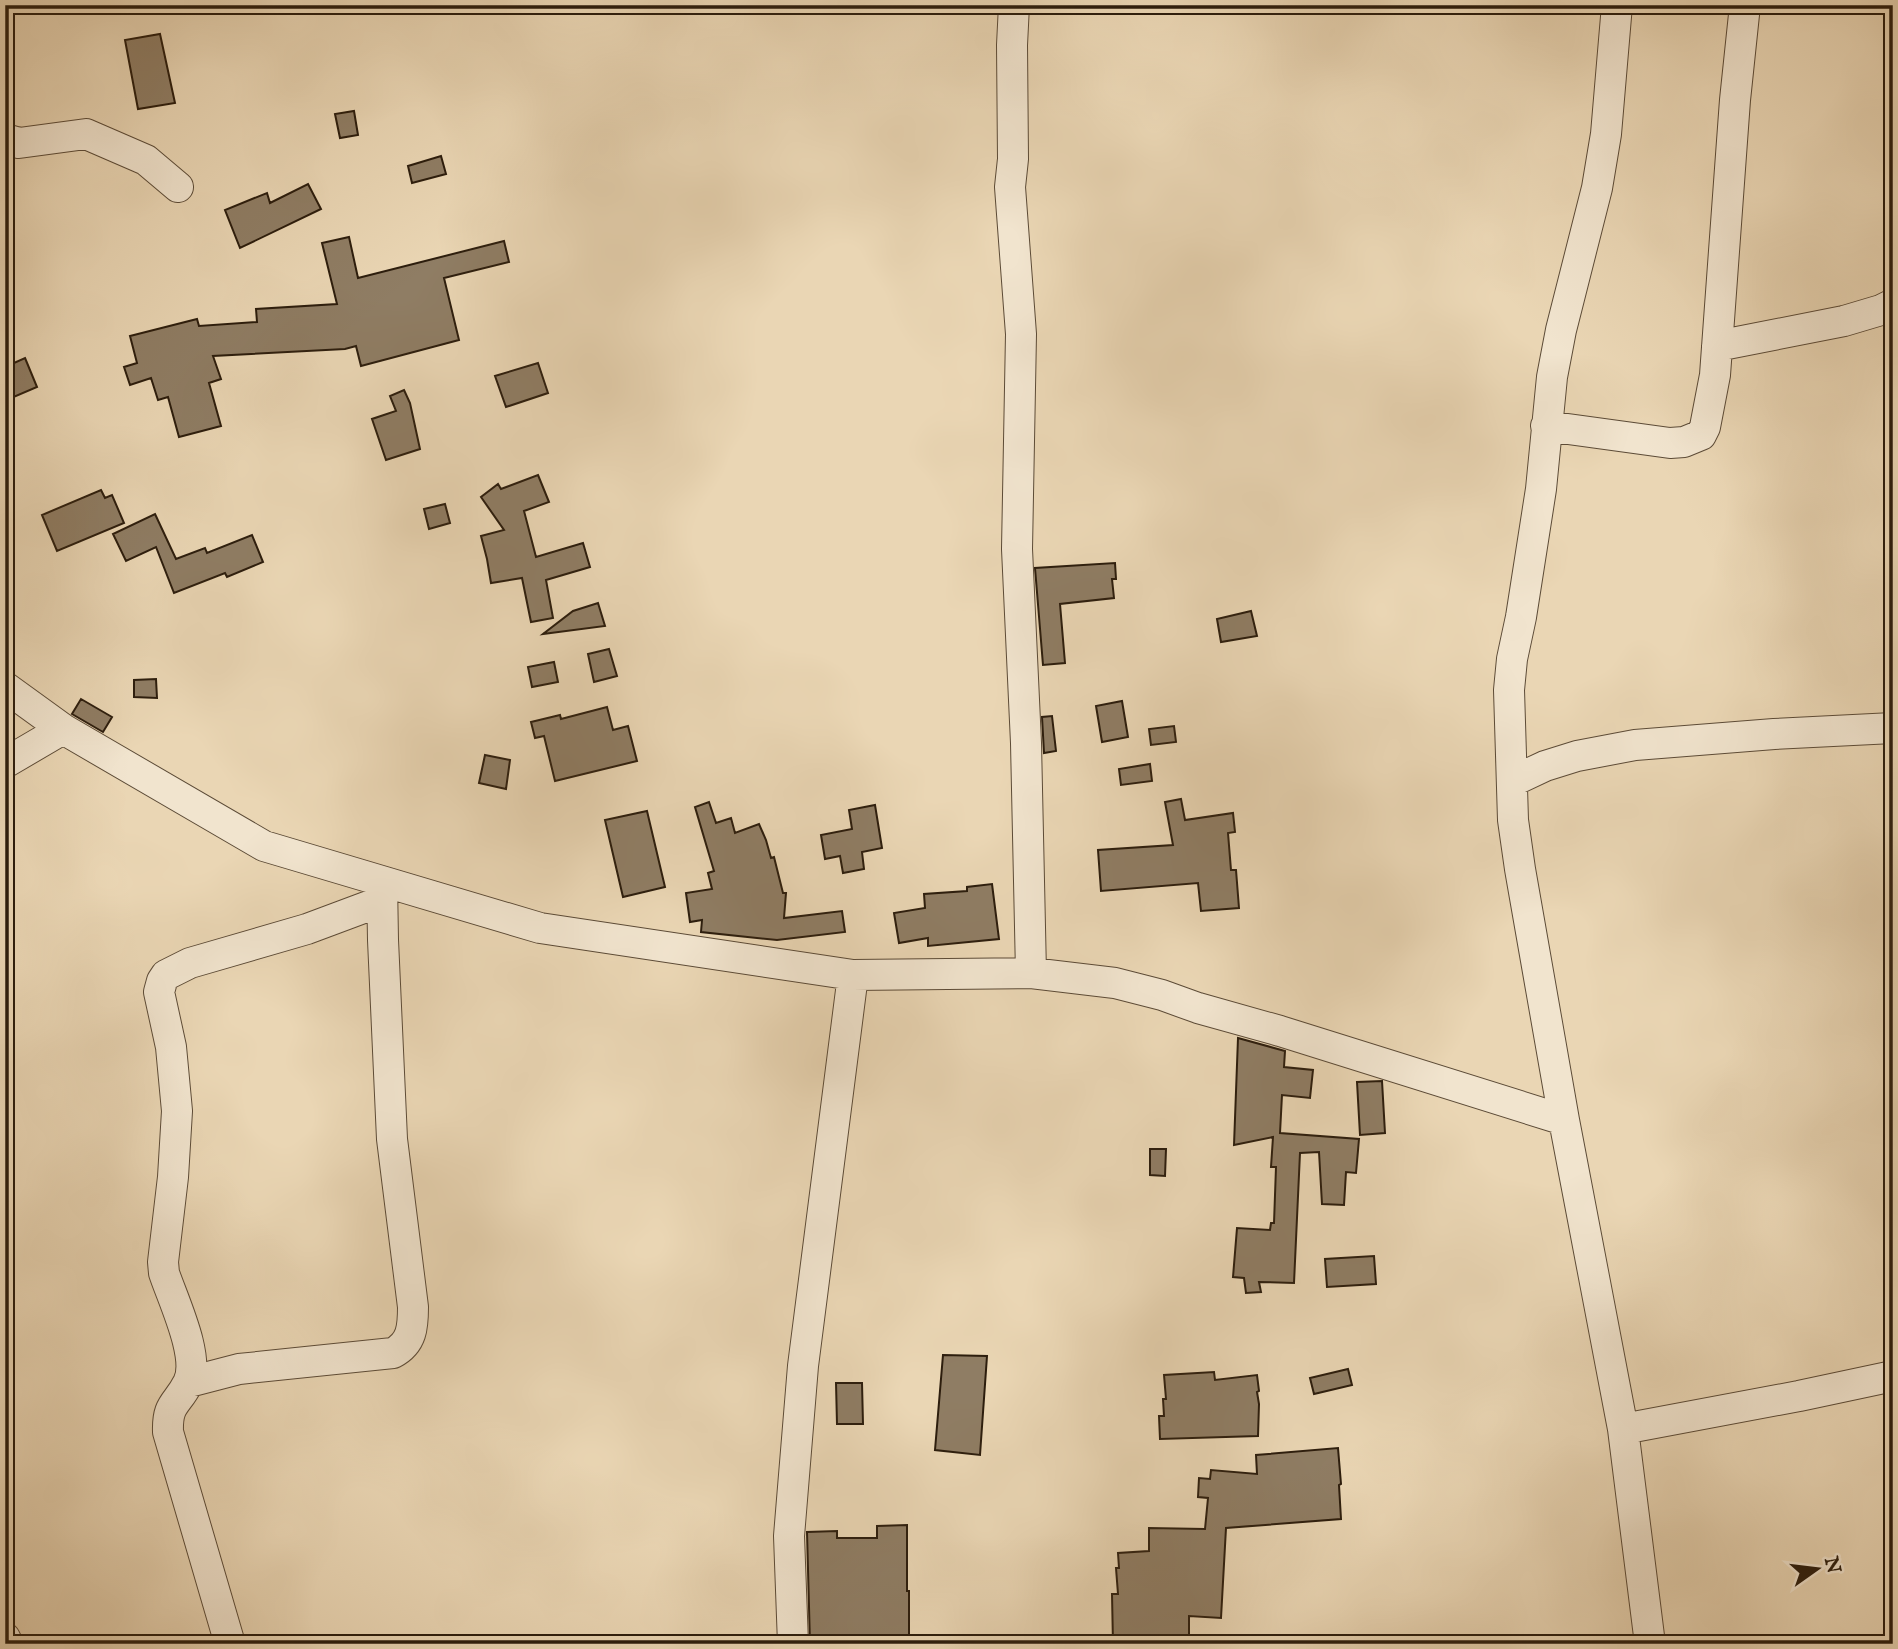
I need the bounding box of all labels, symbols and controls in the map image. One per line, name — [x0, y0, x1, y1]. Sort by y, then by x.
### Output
north arrow — [1783, 1534, 1853, 1604]
text: N — [1818, 1554, 1845, 1577]

